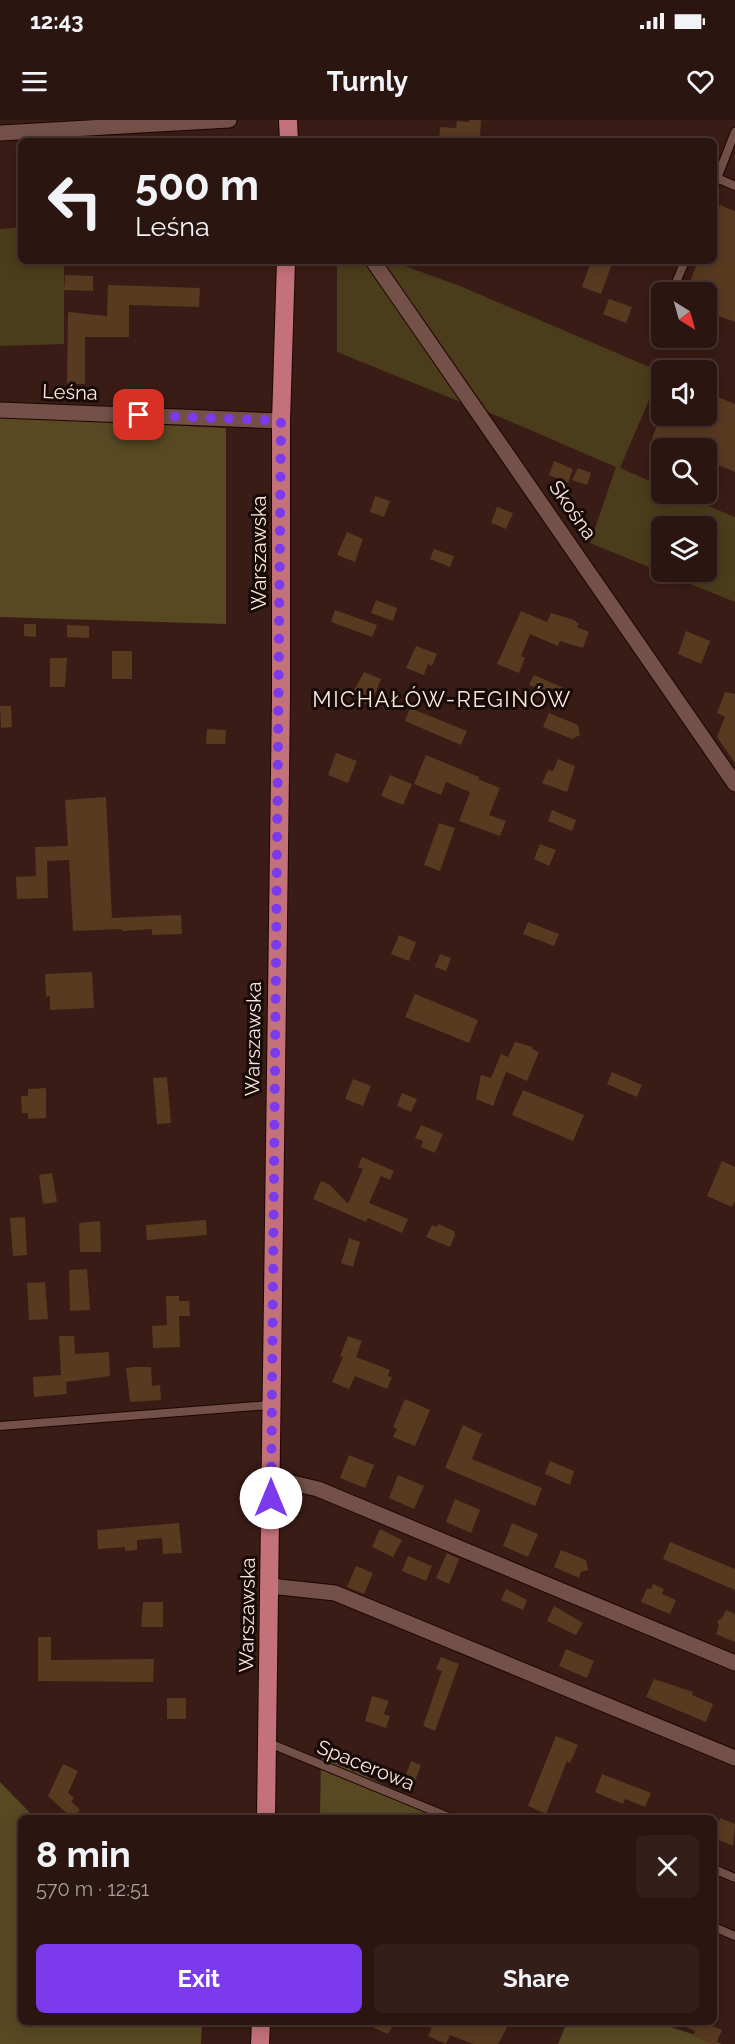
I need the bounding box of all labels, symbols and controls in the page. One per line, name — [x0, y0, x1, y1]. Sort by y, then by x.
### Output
text: 12:43 — [30, 8, 84, 34]
icon: menu — [18, 65, 51, 98]
icon: heart — [684, 65, 717, 98]
text: Turnly — [327, 66, 408, 97]
text: 500 m — [135, 161, 259, 210]
icon: left — [36, 162, 114, 240]
text: Leśna — [135, 211, 210, 242]
north arrow — [651, 282, 717, 348]
map controls — [651, 282, 717, 582]
button: sound — [651, 360, 717, 426]
street label: Leśna — [42, 379, 98, 405]
pin — [113, 389, 164, 440]
icon: arrive — [122, 398, 155, 431]
button: search — [651, 438, 717, 504]
street label: Skośna — [544, 476, 602, 544]
street label: Warszawska — [247, 496, 271, 610]
button: layers — [651, 516, 717, 582]
district label: MICHAŁÓW-REGINÓW — [312, 686, 572, 712]
street label: Warszawska — [240, 981, 266, 1097]
position arrow — [239, 1466, 303, 1530]
street label: Warszawska — [234, 1557, 260, 1673]
street label: Spacerowa — [314, 1735, 418, 1795]
text: 8 min — [36, 1833, 131, 1875]
button: close — [636, 1835, 699, 1898]
text: 570 m · 12:51 — [36, 1877, 149, 1901]
button: Exit — [36, 1944, 362, 2013]
button: Share — [374, 1944, 699, 2013]

